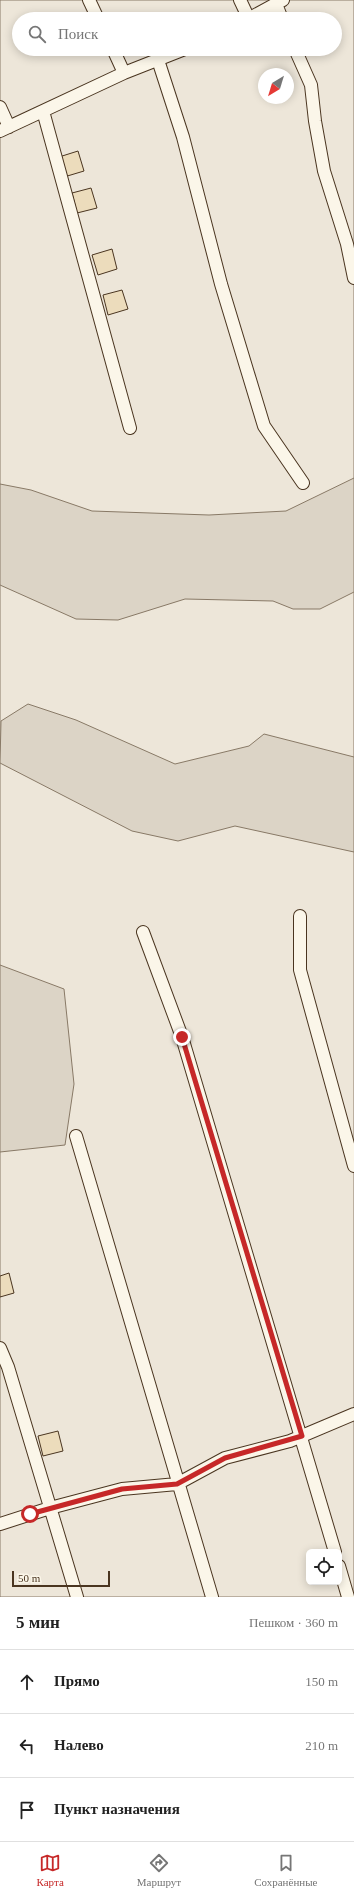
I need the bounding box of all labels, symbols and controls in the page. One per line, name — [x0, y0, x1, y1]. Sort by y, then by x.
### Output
search box — [12, 12, 342, 56]
icon: search — [26, 23, 48, 45]
text: Поиск — [58, 26, 98, 42]
north arrow — [258, 68, 294, 104]
route end — [173, 1028, 191, 1046]
route start — [21, 1505, 39, 1523]
map controls — [306, 1549, 342, 1585]
button: locate — [306, 1549, 342, 1585]
scale bar — [12, 1569, 110, 1588]
text: 50 m — [18, 1572, 40, 1584]
text: 5 мин — [16, 1613, 60, 1632]
text: Пешком · 360 m — [249, 1615, 338, 1630]
icon: ahead — [16, 1671, 38, 1693]
text: Прямо — [54, 1673, 100, 1689]
text: 150 m — [305, 1674, 338, 1689]
icon: left — [16, 1735, 38, 1757]
text: Налево — [54, 1737, 104, 1753]
text: 210 m — [305, 1738, 338, 1753]
icon: arrive — [16, 1799, 38, 1821]
text: Пункт назначения — [54, 1801, 180, 1817]
tab: Карта — [37, 1852, 64, 1888]
tab: Маршрут — [137, 1852, 181, 1888]
tab: Сохранённые — [254, 1852, 317, 1888]

